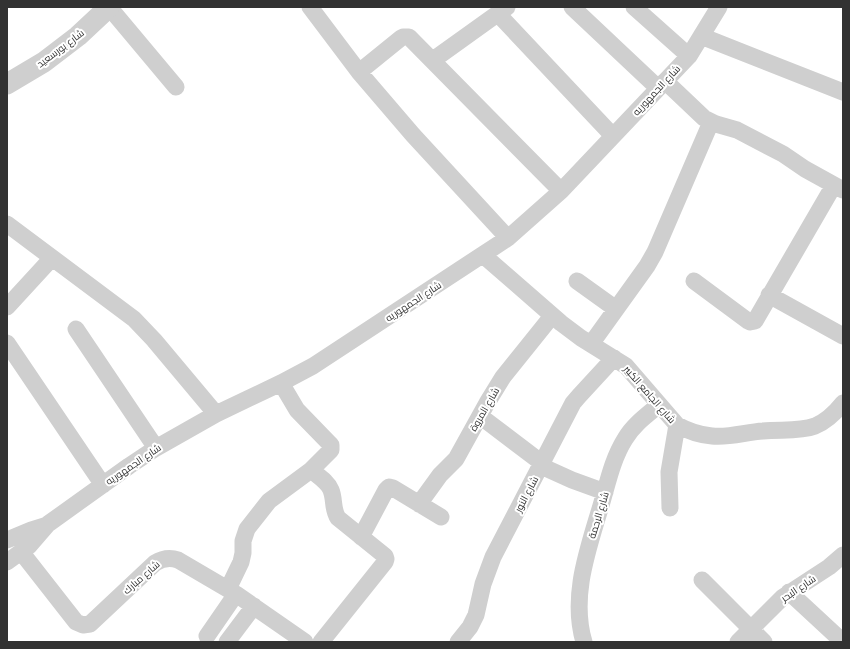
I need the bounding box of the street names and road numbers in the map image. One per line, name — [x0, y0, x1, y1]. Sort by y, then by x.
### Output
street label: شارع بورسعيد — [34, 26, 87, 70]
street label: شارع الجمهوريه — [630, 62, 683, 118]
street label: شارع الجمهوريه — [383, 278, 444, 324]
street label: شارع الجامع الكبير — [620, 362, 678, 426]
street label: شارع المروة — [467, 385, 502, 433]
street label: شارع الجمهوريه — [103, 441, 164, 488]
street label: شارع النور — [511, 474, 541, 515]
street label: شارع الرحمة — [585, 490, 612, 540]
street label: شارع مبارك — [120, 558, 162, 597]
street label: شارع البحر — [777, 572, 818, 605]

